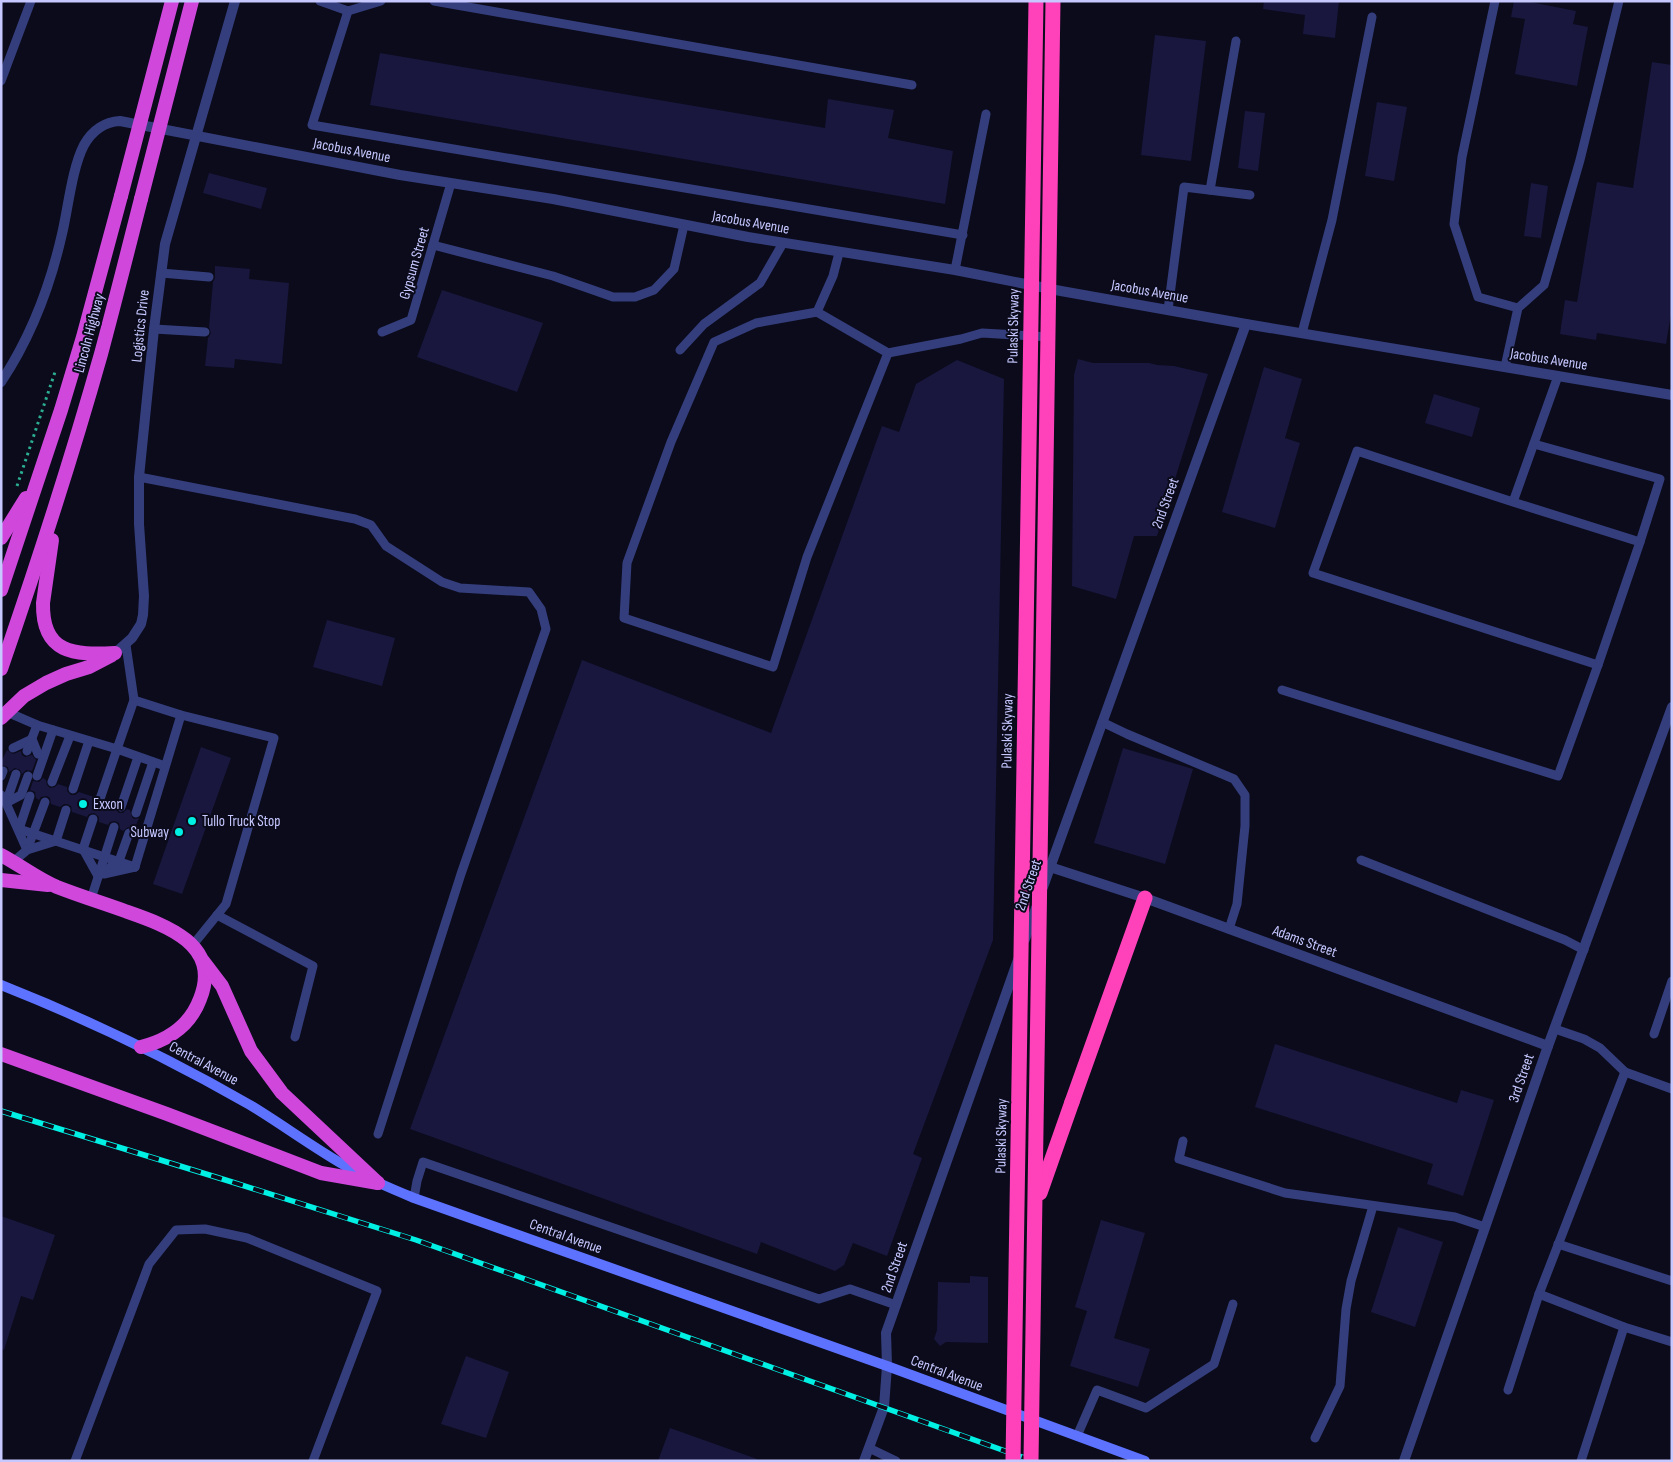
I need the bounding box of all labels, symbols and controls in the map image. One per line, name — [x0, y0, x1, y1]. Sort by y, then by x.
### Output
street label: Jacobus Avenue — [311, 134, 392, 167]
street label: Jacobus Avenue — [710, 206, 791, 239]
street label: Gypsum Street — [395, 224, 434, 302]
street label: Jacobus Avenue — [1109, 275, 1190, 308]
street label: Pulaski Skyway — [1003, 288, 1024, 364]
street label: Logistics Drive — [127, 289, 154, 363]
street label: Lincoln Highway — [70, 291, 109, 375]
street label: Jacobus Avenue — [1508, 344, 1589, 375]
street label: 2nd Street — [1147, 475, 1184, 531]
street label: Pulaski Skyway — [997, 693, 1018, 769]
place label: Exxon — [93, 795, 123, 814]
marker: Exxon — [77, 798, 89, 810]
place label: Tullo Truck Stop — [202, 812, 280, 831]
marker: Tullo Truck Stop — [186, 815, 198, 827]
place label: Subway — [130, 823, 169, 842]
marker: Subway — [173, 826, 185, 838]
street label: 2nd Street — [1011, 857, 1046, 913]
street label: Adams Street — [1269, 921, 1340, 962]
street label: Central Avenue — [166, 1037, 242, 1090]
street label: 3rd Street — [1504, 1051, 1539, 1105]
street label: Pulaski Skyway — [991, 1098, 1012, 1174]
street label: Central Avenue — [527, 1215, 605, 1258]
street label: 2nd Street — [877, 1239, 912, 1295]
street label: Central Avenue — [908, 1351, 986, 1396]

